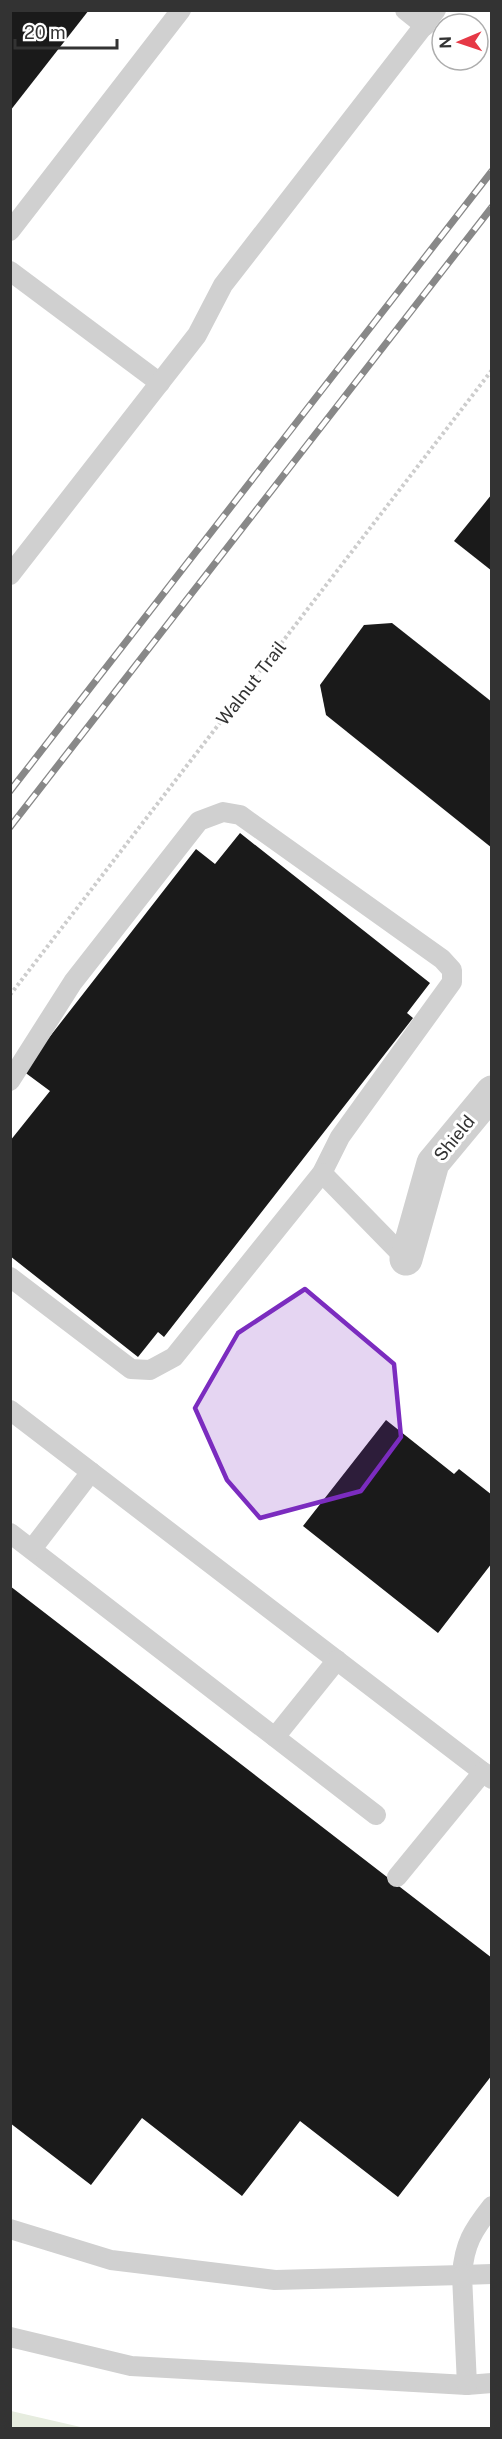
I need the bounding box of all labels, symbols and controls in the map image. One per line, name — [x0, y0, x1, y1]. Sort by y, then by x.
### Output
scale bar — [15, 12, 117, 50]
north arrow — [430, 12, 490, 72]
text: 20 m — [24, 22, 66, 43]
text: N — [436, 36, 455, 49]
street label: Walnut Trail — [212, 637, 290, 729]
street label: Shield — [429, 1111, 479, 1165]

